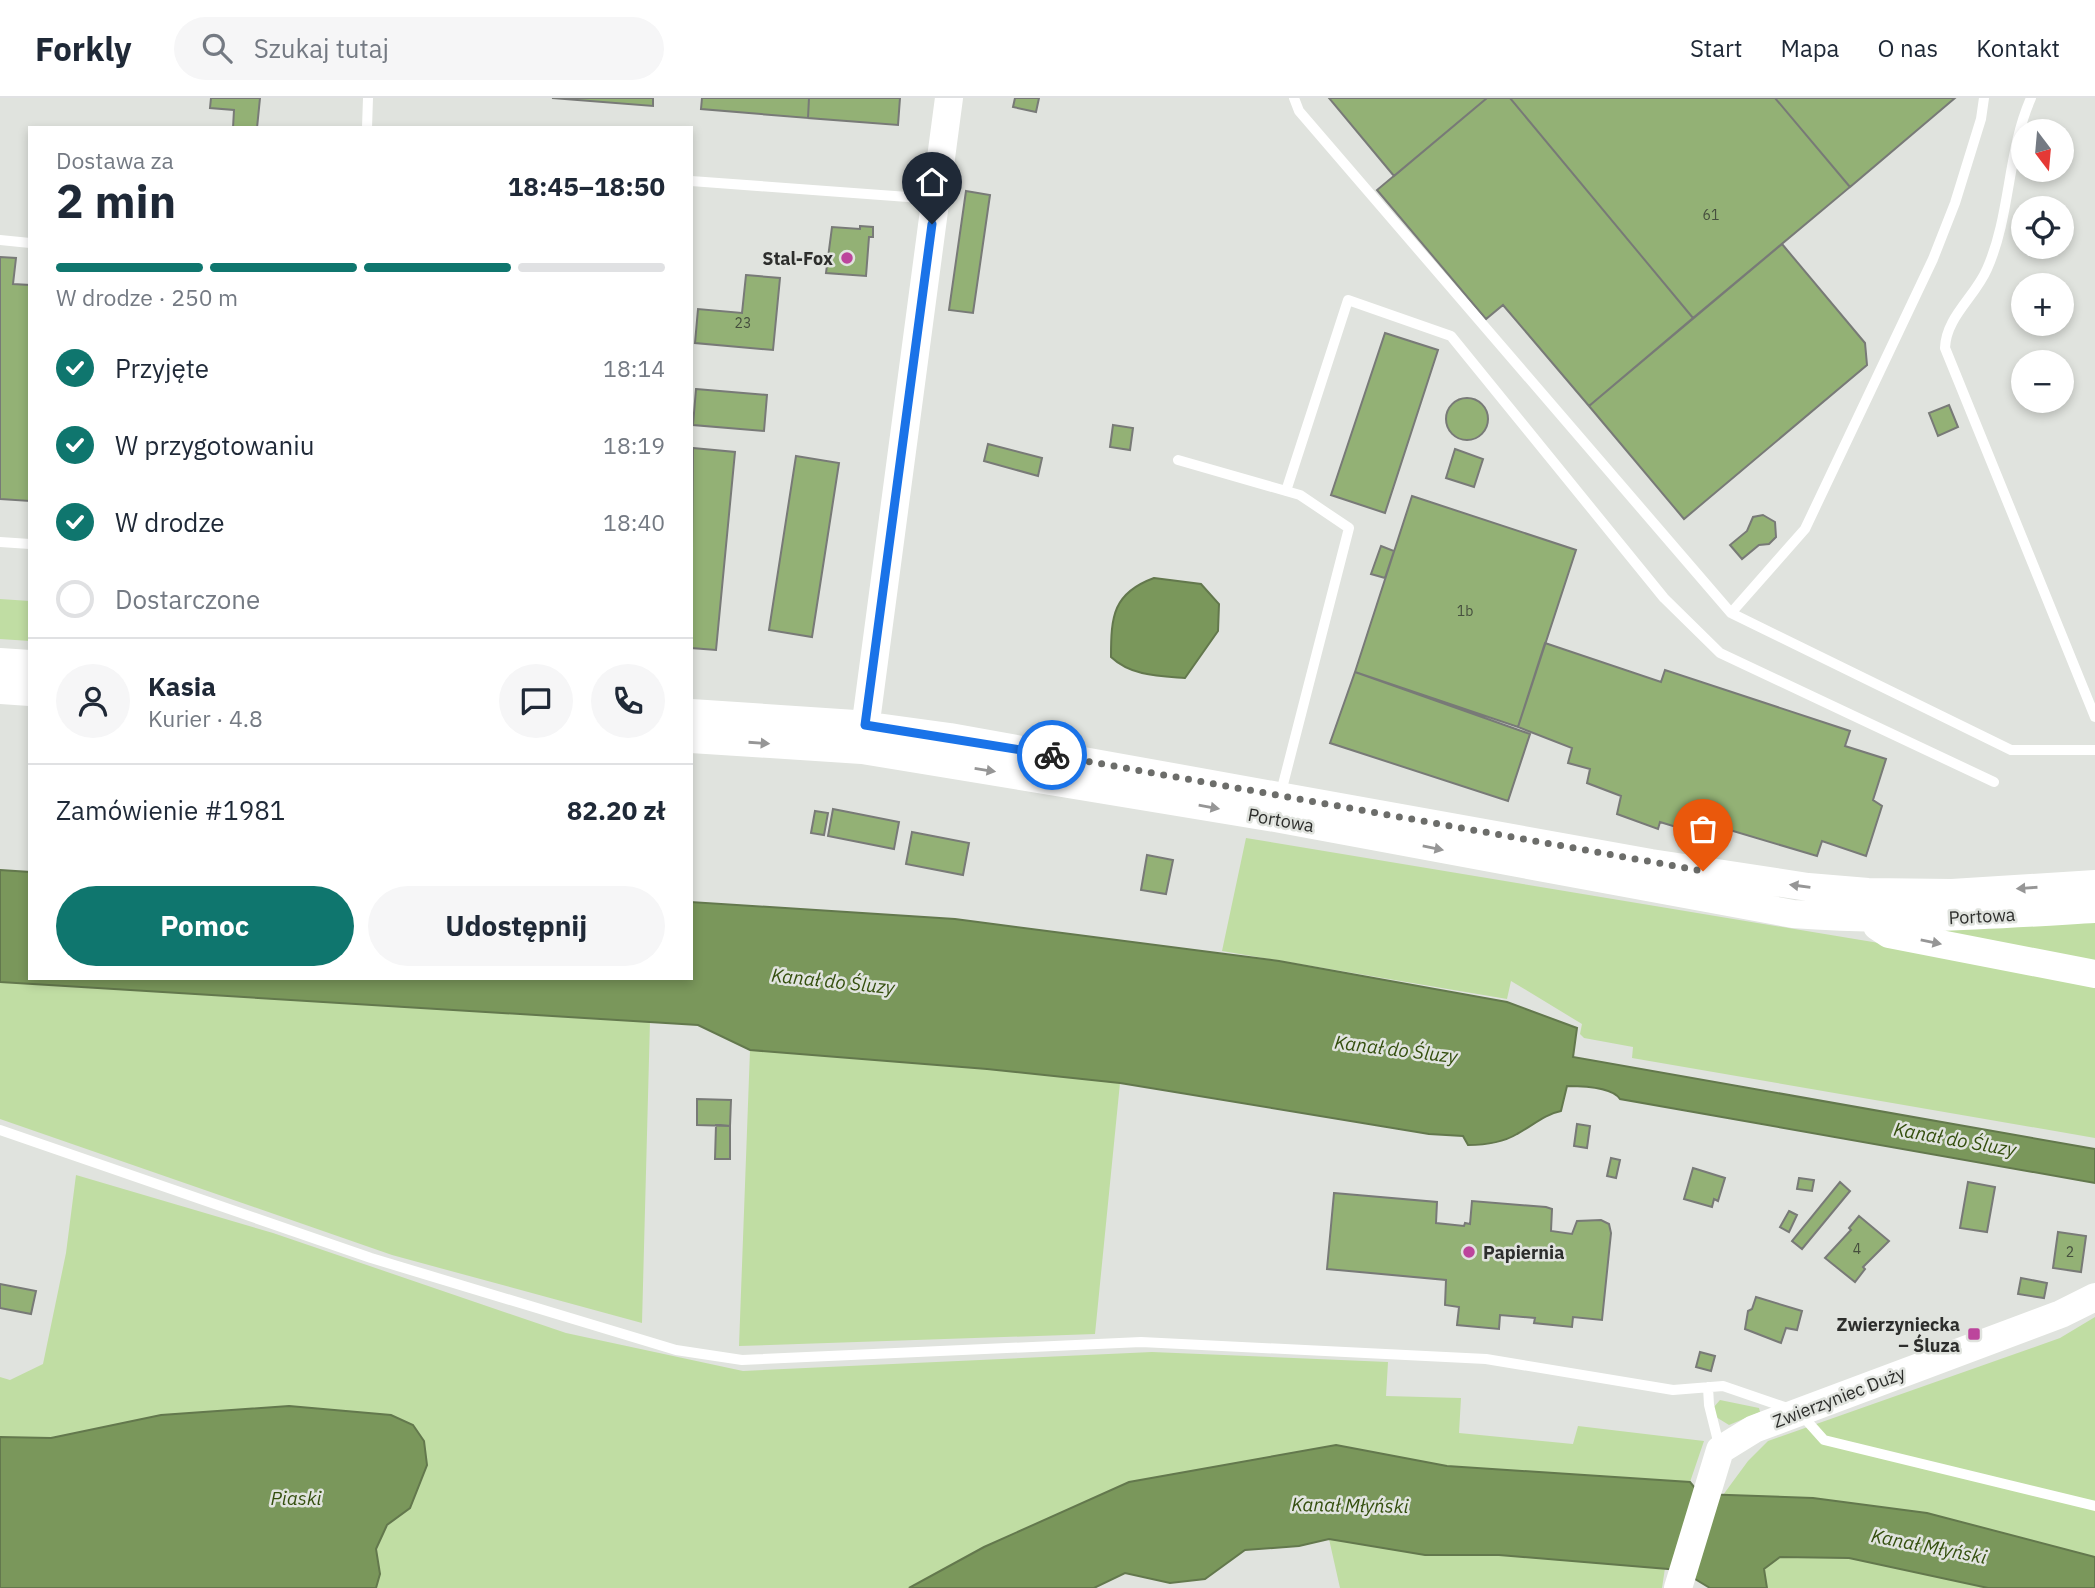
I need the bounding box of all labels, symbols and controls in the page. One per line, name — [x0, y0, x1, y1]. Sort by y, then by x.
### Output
search box — [174, 17, 664, 80]
text: Forkly — [35, 27, 132, 70]
icon: search — [198, 29, 236, 67]
text: Szukaj tutaj — [254, 31, 389, 65]
text: Start — [1690, 32, 1742, 64]
text: Mapa — [1780, 32, 1839, 64]
text: O nas — [1877, 32, 1938, 64]
text: Kontakt — [1976, 32, 2060, 64]
north arrow — [2011, 119, 2074, 182]
map controls — [2011, 119, 2074, 413]
text: Dostawa za — [56, 145, 174, 175]
pin — [902, 152, 962, 224]
icon: home — [913, 163, 951, 201]
text: 18:45–18:50 — [508, 169, 665, 203]
text: 2 min — [56, 171, 176, 231]
button: locate — [2011, 196, 2074, 259]
house number: 61 — [1703, 206, 1719, 224]
place label: Stal-Fox — [762, 247, 833, 270]
marker: Stal-Fox — [839, 250, 855, 266]
button: + — [2011, 273, 2074, 336]
text: W drodze · 250 m — [56, 282, 238, 312]
house number: 23 — [735, 314, 751, 332]
icon: check — [56, 349, 94, 387]
button: − — [2011, 350, 2074, 413]
text: Przyjęte — [115, 351, 209, 385]
text: 18:14 — [603, 353, 665, 383]
icon: check — [56, 426, 94, 464]
text: W przygotowaniu — [115, 428, 314, 462]
text: 18:19 — [603, 430, 665, 460]
icon: check — [56, 503, 94, 541]
text: W drodze — [115, 505, 225, 539]
text: 18:40 — [603, 507, 665, 537]
text: Dostarczone — [115, 582, 260, 616]
house number: 1b — [1457, 602, 1473, 620]
button: person — [56, 664, 130, 738]
button: chat — [499, 664, 573, 738]
button: phone — [591, 664, 665, 738]
text: Kasia — [148, 669, 216, 703]
text: Kurier · 4.8 — [148, 703, 263, 733]
courier — [1017, 720, 1087, 790]
icon: bike — [1033, 736, 1071, 774]
one-way arrow — [749, 738, 771, 749]
one-way arrow — [974, 765, 996, 776]
text: Zamówienie #1981 — [56, 793, 285, 827]
text: 82.20 zł — [567, 793, 665, 827]
pin — [1673, 799, 1733, 871]
one-way arrow — [1199, 802, 1221, 813]
street label: Portowa — [1246, 803, 1316, 837]
icon: bag — [1684, 810, 1722, 848]
one-way arrow — [1422, 843, 1444, 854]
one-way arrow — [1789, 880, 1811, 891]
one-way arrow — [2016, 883, 2038, 894]
button: Pomoc — [56, 886, 354, 966]
button: Udostępnij — [368, 886, 665, 966]
street label: Portowa — [1948, 903, 2016, 929]
one-way arrow — [1920, 937, 1942, 948]
water label: Kanał do Śluzy — [770, 963, 897, 999]
water label: Kanał do Śluzy — [1333, 1030, 1460, 1069]
water label: Kanał do Śluzy — [1892, 1116, 2019, 1162]
house number: 4 — [1853, 1240, 1861, 1258]
place label: Papiernia — [1483, 1241, 1564, 1264]
house number: 2 — [2066, 1243, 2074, 1261]
marker: Papiernia — [1461, 1244, 1477, 1260]
place label: Zwierzyniecka – Śluza — [1837, 1313, 1960, 1357]
marker: Zwierzyniecka – Śluza — [1966, 1326, 1982, 1342]
street label: Zwierzyniec Duży — [1769, 1361, 1909, 1433]
water label: Piaski — [270, 1486, 323, 1510]
water label: Kanał Młyński — [1291, 1492, 1410, 1518]
water label: Kanał Młyński — [1869, 1523, 1990, 1569]

